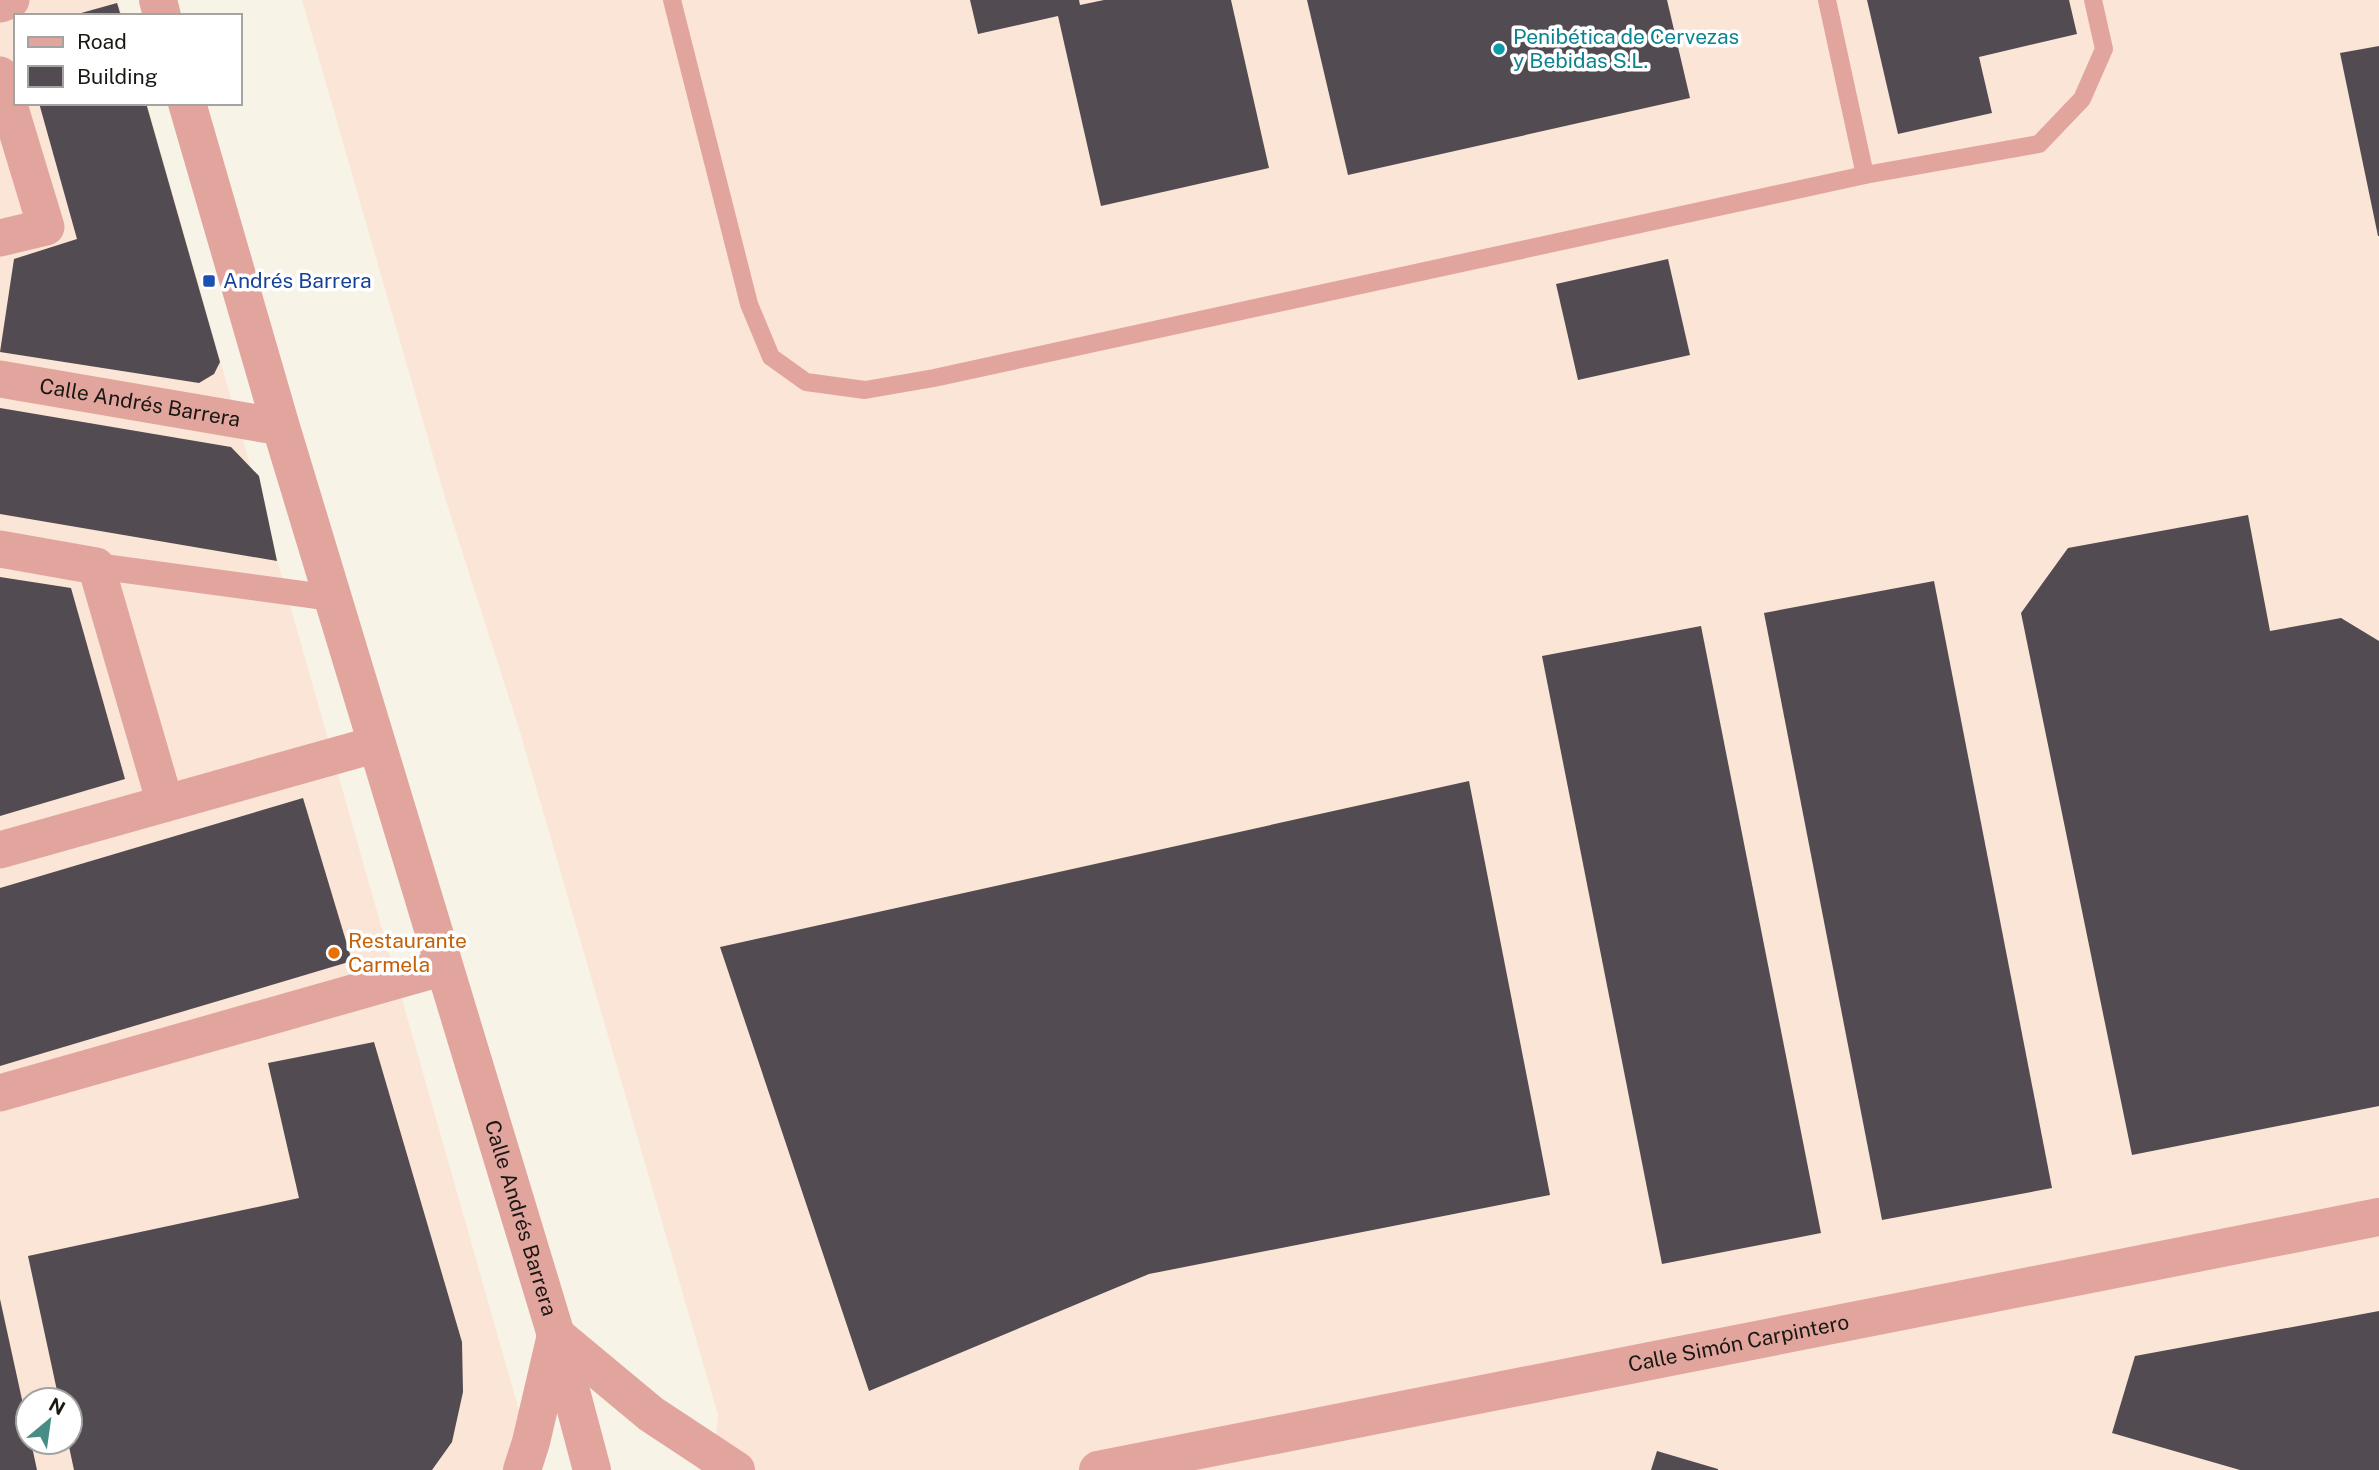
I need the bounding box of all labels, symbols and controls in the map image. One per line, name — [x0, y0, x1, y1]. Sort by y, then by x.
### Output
legend — [14, 14, 242, 105]
place label: Penibética de Cervezas y Bebidas S.L. — [1513, 24, 1739, 73]
text: Road — [77, 29, 127, 54]
marker: Penibética de Cervezas y Bebidas S.L. — [1491, 41, 1507, 57]
text: Building — [77, 64, 158, 89]
place label: Andrés Barrera — [223, 268, 372, 293]
marker: Andrés Barrera — [201, 273, 217, 289]
street label: Calle Andrés Barrera — [38, 373, 242, 432]
place label: Restaurante Carmela — [348, 928, 467, 977]
marker: Restaurante Carmela — [326, 945, 342, 961]
street label: Calle Andrés Barrera — [480, 1117, 563, 1319]
street label: Calle Simón Carpintero — [1626, 1309, 1851, 1377]
north arrow — [14, 1386, 84, 1456]
text: N — [45, 1393, 69, 1419]

